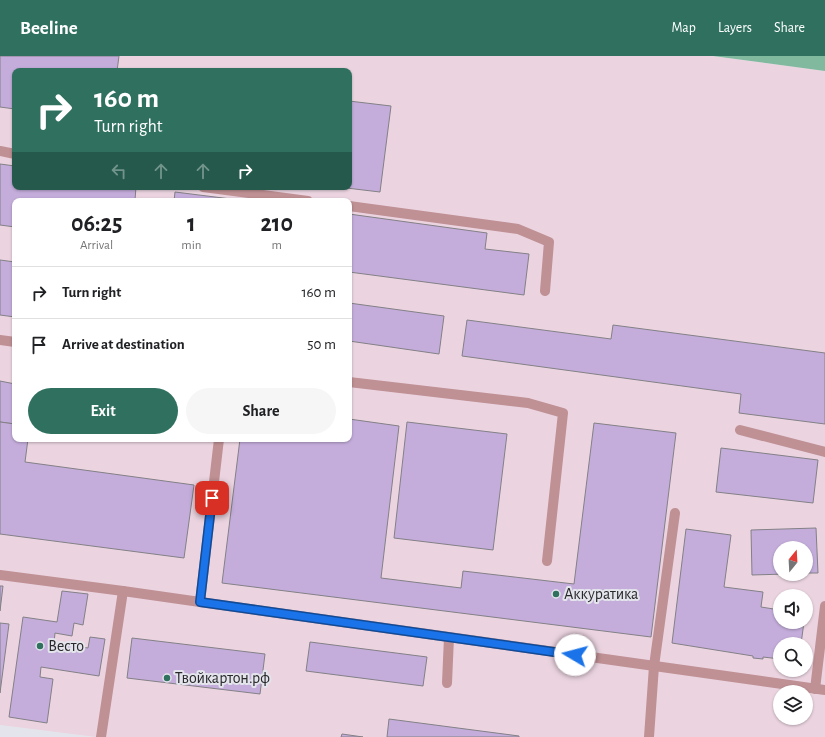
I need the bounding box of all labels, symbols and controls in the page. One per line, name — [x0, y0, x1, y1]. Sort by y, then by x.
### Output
text: Beeline — [20, 19, 78, 38]
text: Map — [671, 21, 696, 35]
text: Layers — [718, 21, 752, 35]
text: Share — [774, 21, 805, 35]
icon: right — [28, 84, 80, 136]
text: 160 m — [94, 85, 159, 113]
text: Turn right — [94, 118, 163, 136]
icon: left — [108, 160, 130, 182]
icon: ahead — [150, 160, 172, 182]
icon: ahead — [192, 160, 214, 182]
icon: right — [234, 160, 256, 182]
text: 06:25 — [71, 212, 122, 236]
text: 1 — [187, 212, 196, 236]
text: 210 — [261, 212, 293, 236]
text: Arrival — [80, 239, 113, 252]
text: min — [181, 239, 202, 252]
text: m — [272, 239, 282, 252]
icon: right — [28, 282, 50, 304]
text: Turn right — [62, 285, 121, 300]
text: 160 m — [301, 285, 336, 300]
icon: arrive — [28, 334, 50, 356]
text: Arrive at destination — [62, 337, 185, 352]
text: 50 m — [307, 337, 336, 352]
button: Exit — [28, 388, 178, 434]
button: Share — [186, 388, 336, 434]
pin — [195, 481, 229, 515]
icon: arrive — [201, 487, 223, 509]
north arrow — [773, 541, 813, 581]
map controls — [773, 541, 813, 725]
place label: Аккуратика — [564, 586, 638, 603]
marker: Аккуратика — [551, 589, 561, 599]
button: sound — [773, 589, 813, 629]
position arrow — [554, 634, 596, 676]
button: search — [773, 637, 813, 677]
place label: Весто — [48, 638, 84, 654]
marker: Весто — [35, 641, 45, 651]
place label: Твойкартон.рф — [175, 670, 270, 686]
marker: Твойкартон.рф — [162, 673, 172, 683]
button: layers — [773, 685, 813, 725]

